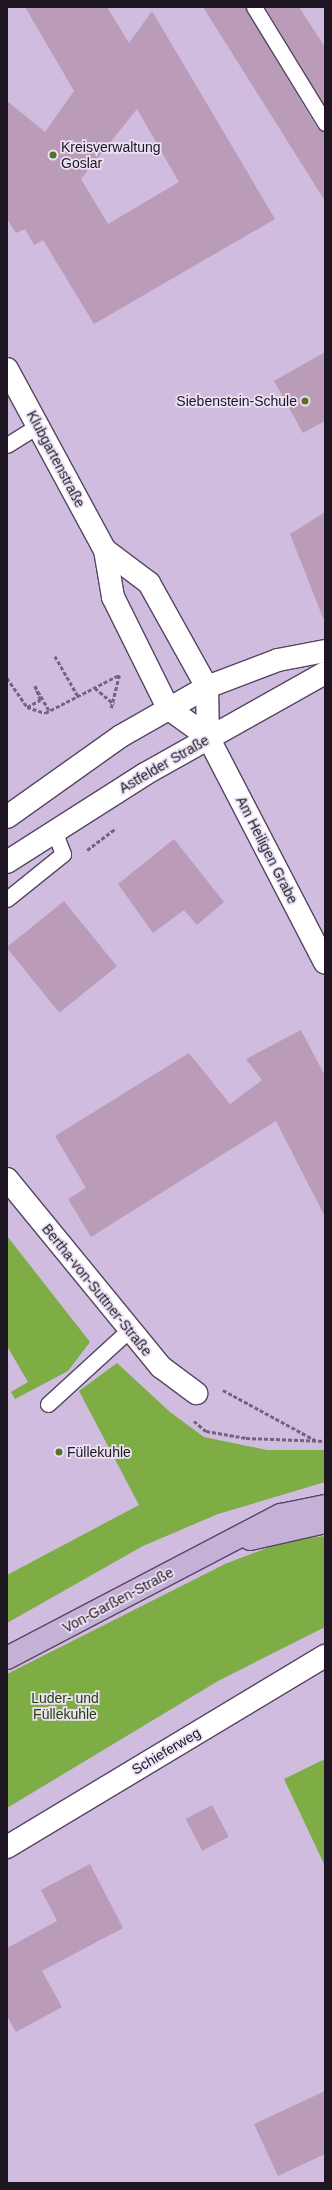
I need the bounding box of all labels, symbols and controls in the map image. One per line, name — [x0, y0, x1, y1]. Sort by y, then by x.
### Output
place label: Kreisverwaltung Goslar — [61, 139, 161, 172]
marker: Kreisverwaltung Goslar — [48, 150, 58, 160]
place label: Siebenstein-Schule — [176, 393, 297, 409]
marker: Siebenstein-Schule — [300, 396, 310, 406]
street label: Klubgartenstraße — [23, 408, 89, 510]
street label: Astfelder Straße — [116, 731, 212, 797]
street label: Am Heiligen Grabe — [233, 793, 301, 907]
street label: Bertha-von-Suttner-Straße — [39, 1221, 155, 1359]
place label: Füllekuhle — [67, 1444, 131, 1460]
marker: Füllekuhle — [54, 1447, 64, 1457]
street label: Von-Garßen-Straße — [60, 1564, 176, 1636]
park label: Luder- und Füllekuhle — [31, 1690, 99, 1722]
street label: Schieferweg — [129, 1724, 203, 1778]

